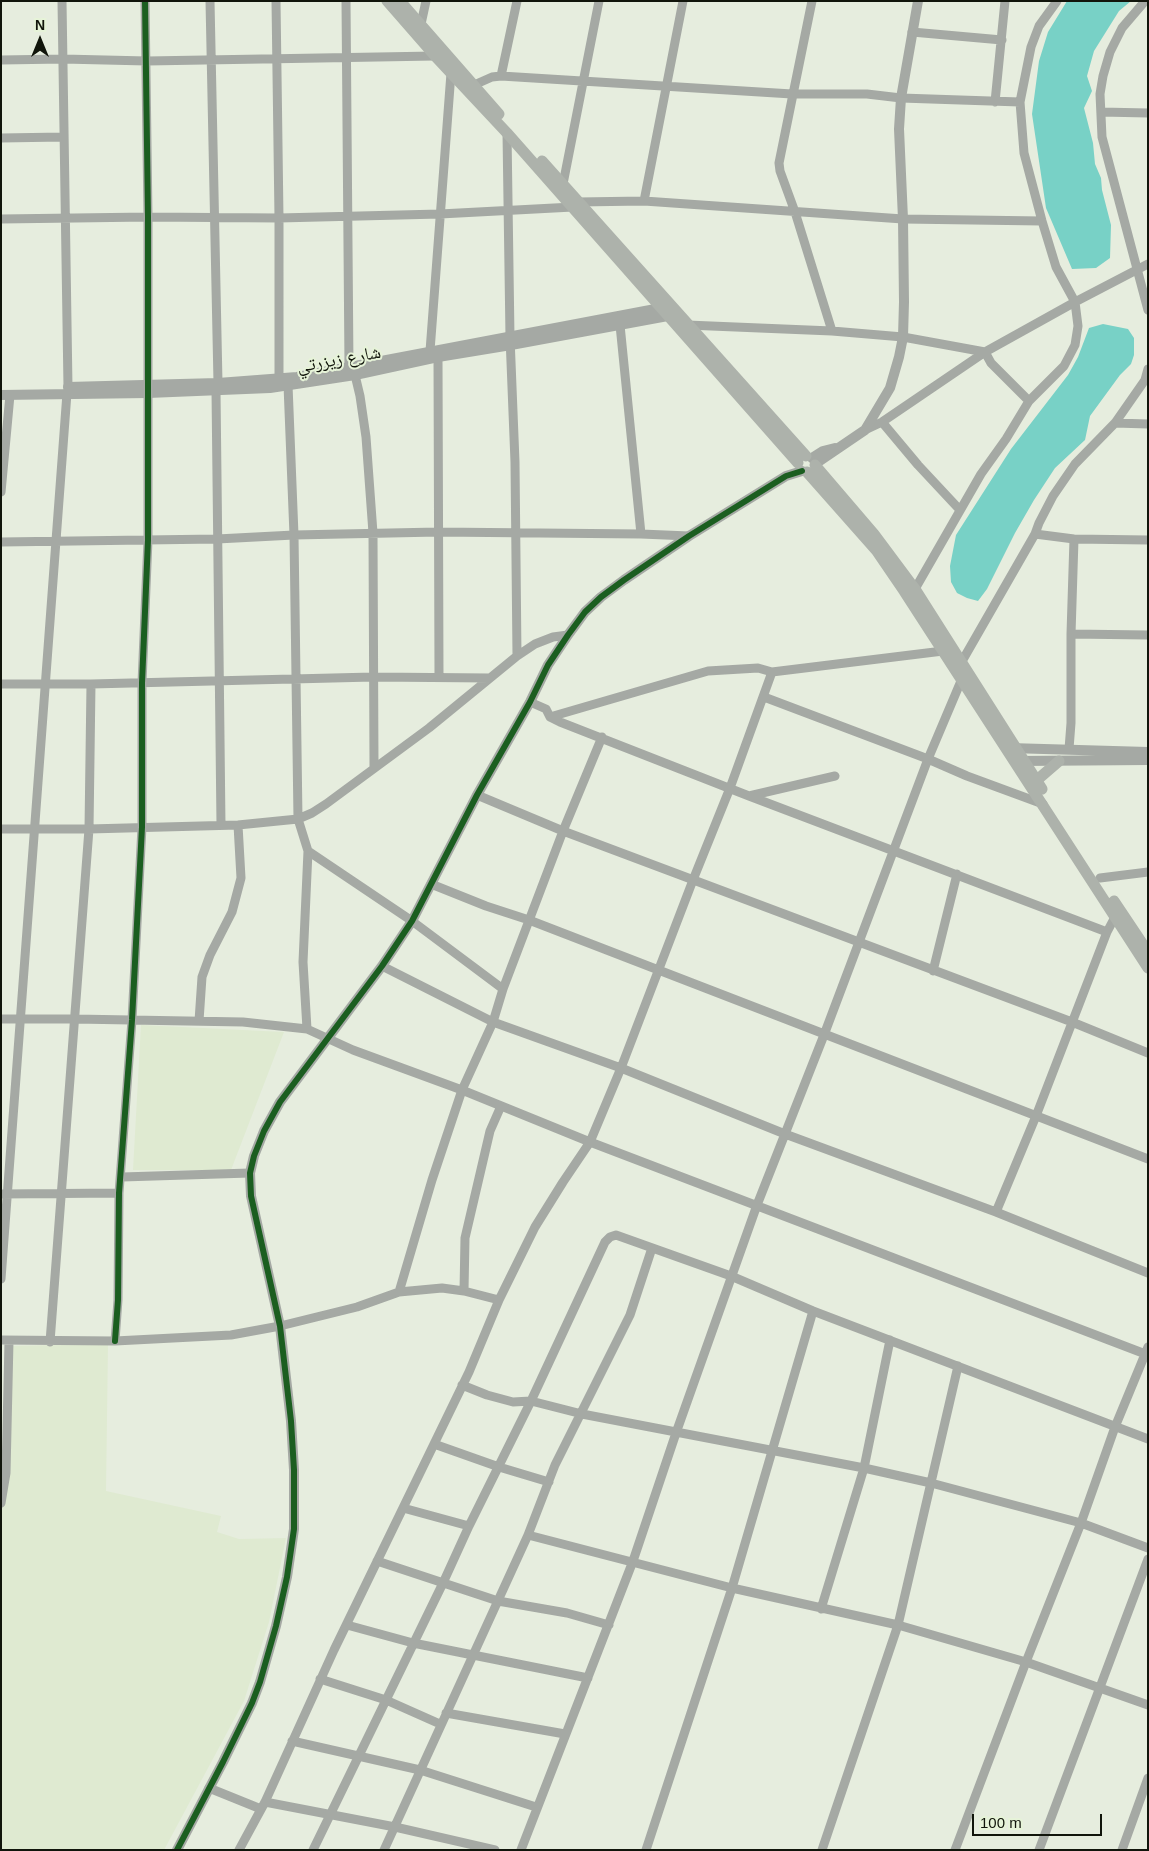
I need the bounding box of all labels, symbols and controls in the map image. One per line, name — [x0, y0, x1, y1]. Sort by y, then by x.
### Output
north arrow — [15, 15, 65, 65]
text: N — [35, 17, 45, 33]
street label: شارع زيزرتي — [295, 342, 383, 378]
scale bar — [974, 1804, 1104, 1836]
text: 100 m — [980, 1814, 1022, 1831]

